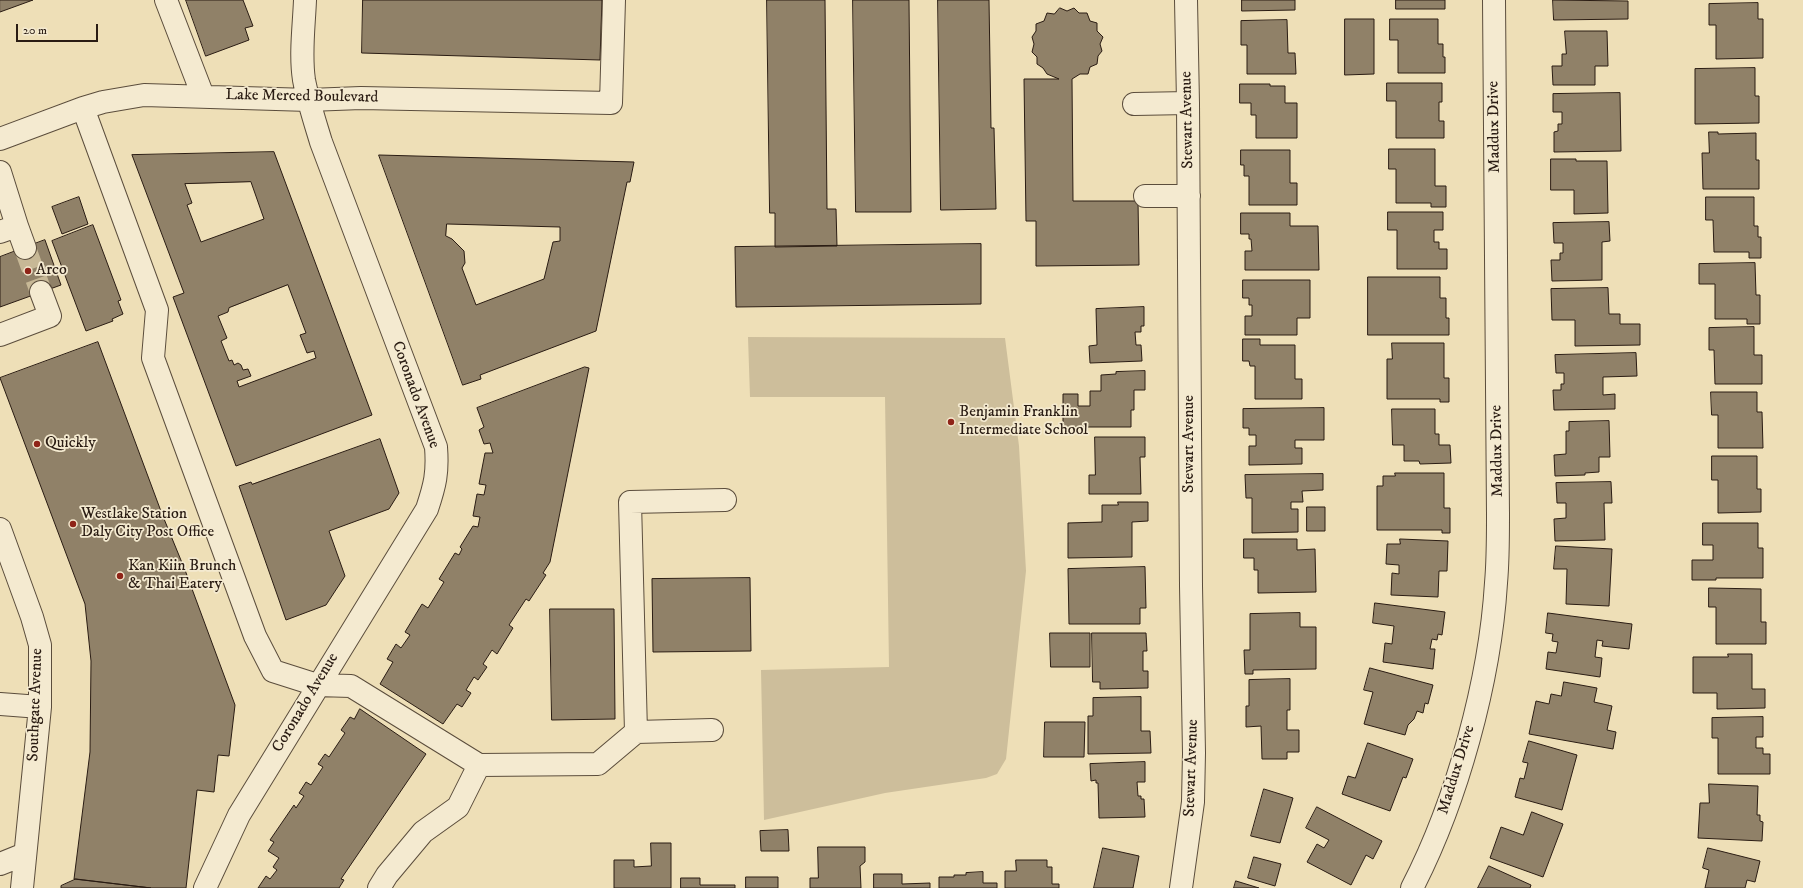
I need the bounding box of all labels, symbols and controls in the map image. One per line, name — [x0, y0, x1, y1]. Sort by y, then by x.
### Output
scale bar — [18, 16, 100, 42]
text: 20 m — [23, 23, 47, 38]
street label: Stewart Avenue — [1178, 71, 1198, 169]
street label: Maddux Drive — [1485, 81, 1505, 173]
street label: Lake Merced Boulevard — [225, 86, 379, 108]
place label: Arco — [36, 261, 67, 281]
marker: Arco — [23, 266, 33, 276]
street label: Coronado Avenue — [387, 339, 443, 451]
street label: Stewart Avenue — [1180, 395, 1200, 493]
place label: Benjamin Franklin Intermediate School — [959, 403, 1088, 441]
street label: Maddux Drive — [1488, 405, 1508, 497]
marker: Benjamin Franklin Intermediate School — [946, 417, 956, 427]
place label: Quickly — [45, 434, 96, 454]
marker: Quickly — [32, 439, 42, 449]
place label: Westlake Station Daly City Post Office — [81, 505, 214, 543]
marker: Westlake Station Daly City Post Office — [68, 519, 78, 529]
place label: Kan Kiin Brunch & Thai Eatery — [128, 557, 236, 595]
marker: Kan Kiin Brunch & Thai Eatery — [115, 571, 125, 581]
street label: Southgate Avenue — [24, 648, 48, 762]
street label: Coronado Avenue — [269, 650, 343, 756]
street label: Stewart Avenue — [1181, 719, 1203, 817]
street label: Maddux Drive — [1434, 723, 1480, 817]

